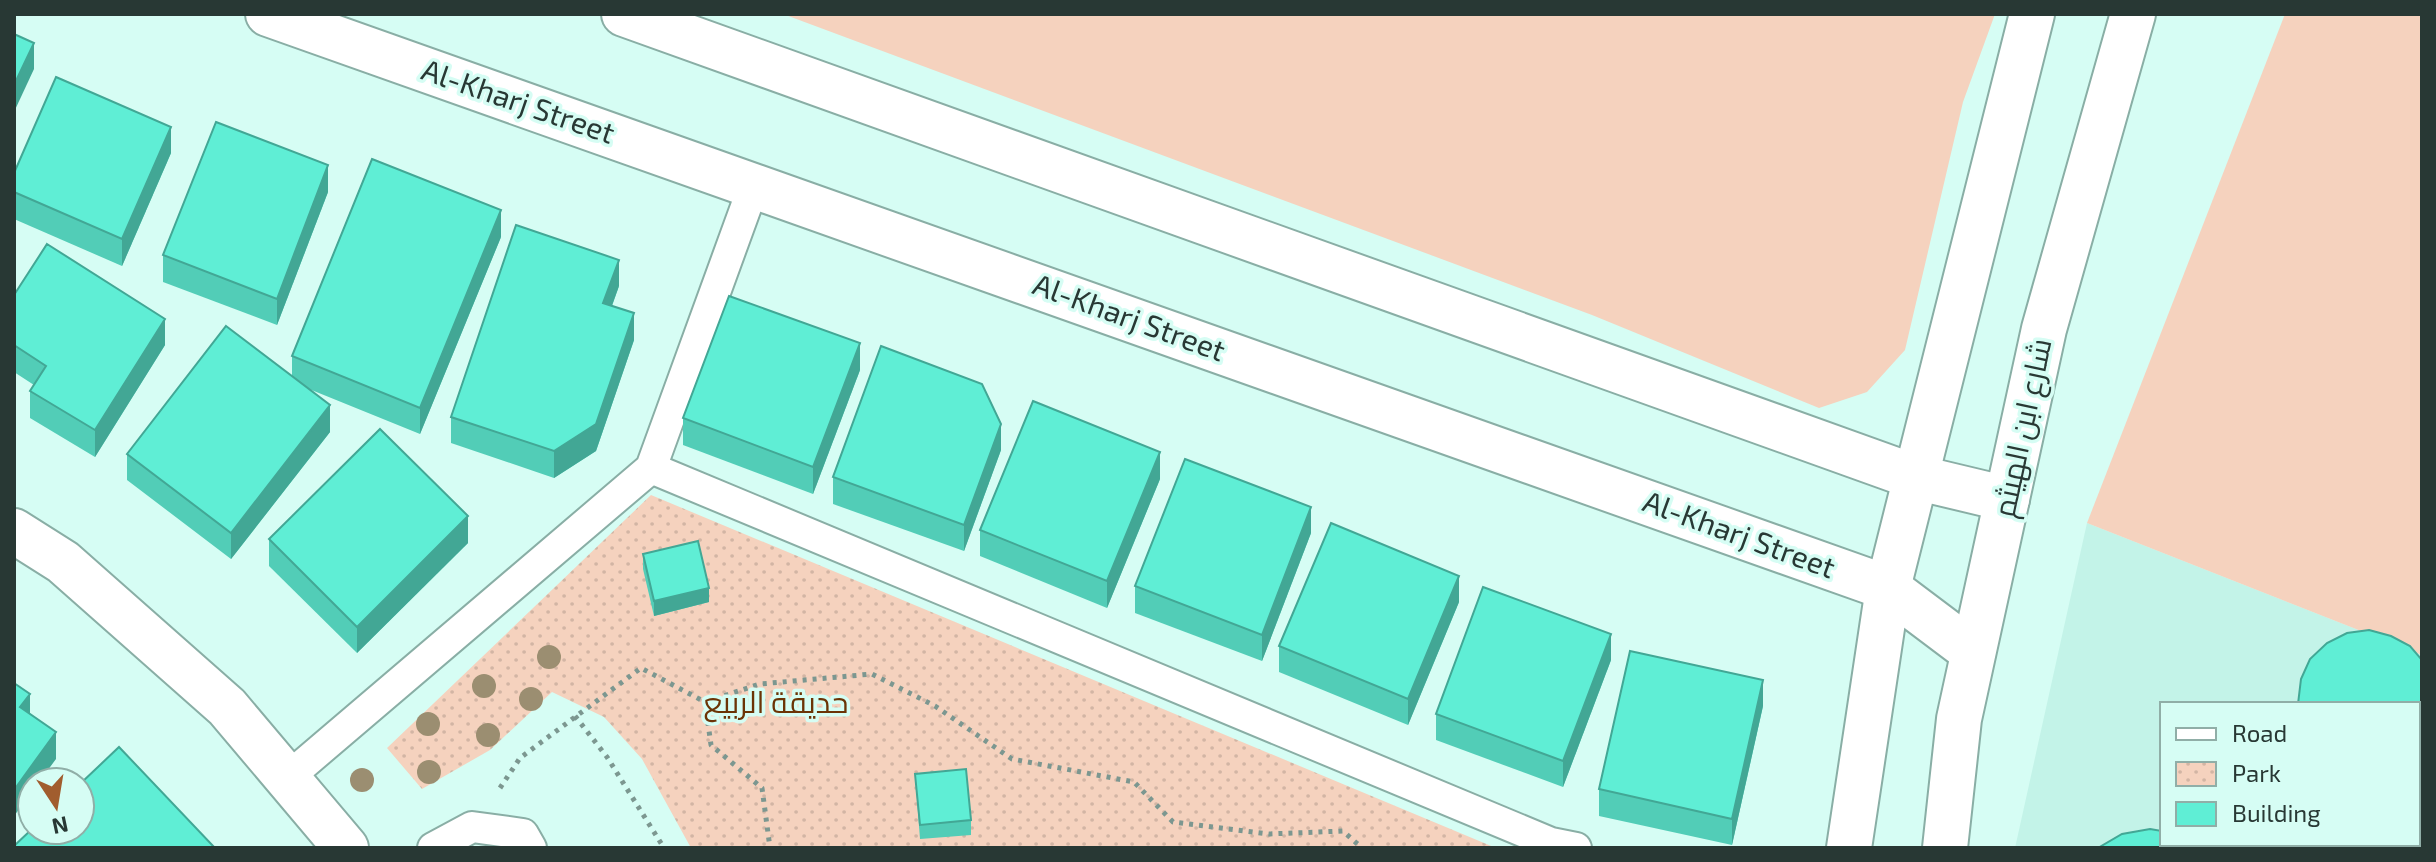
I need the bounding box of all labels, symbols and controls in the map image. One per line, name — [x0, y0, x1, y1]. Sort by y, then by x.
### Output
street label: Al-Kharj Street — [417, 50, 620, 150]
street label: Al-Kharj Street — [1029, 265, 1231, 368]
street label: شارع ابن الهيثم — [1985, 335, 2061, 521]
street label: Al-Kharj Street — [1639, 482, 1841, 585]
park label: حديقة الربيع — [704, 683, 849, 723]
legend — [2160, 702, 2420, 846]
text: Road — [2232, 718, 2287, 747]
text: Park — [2232, 758, 2281, 787]
north arrow — [16, 766, 96, 846]
text: Building — [2232, 798, 2321, 827]
text: N — [50, 812, 71, 841]

